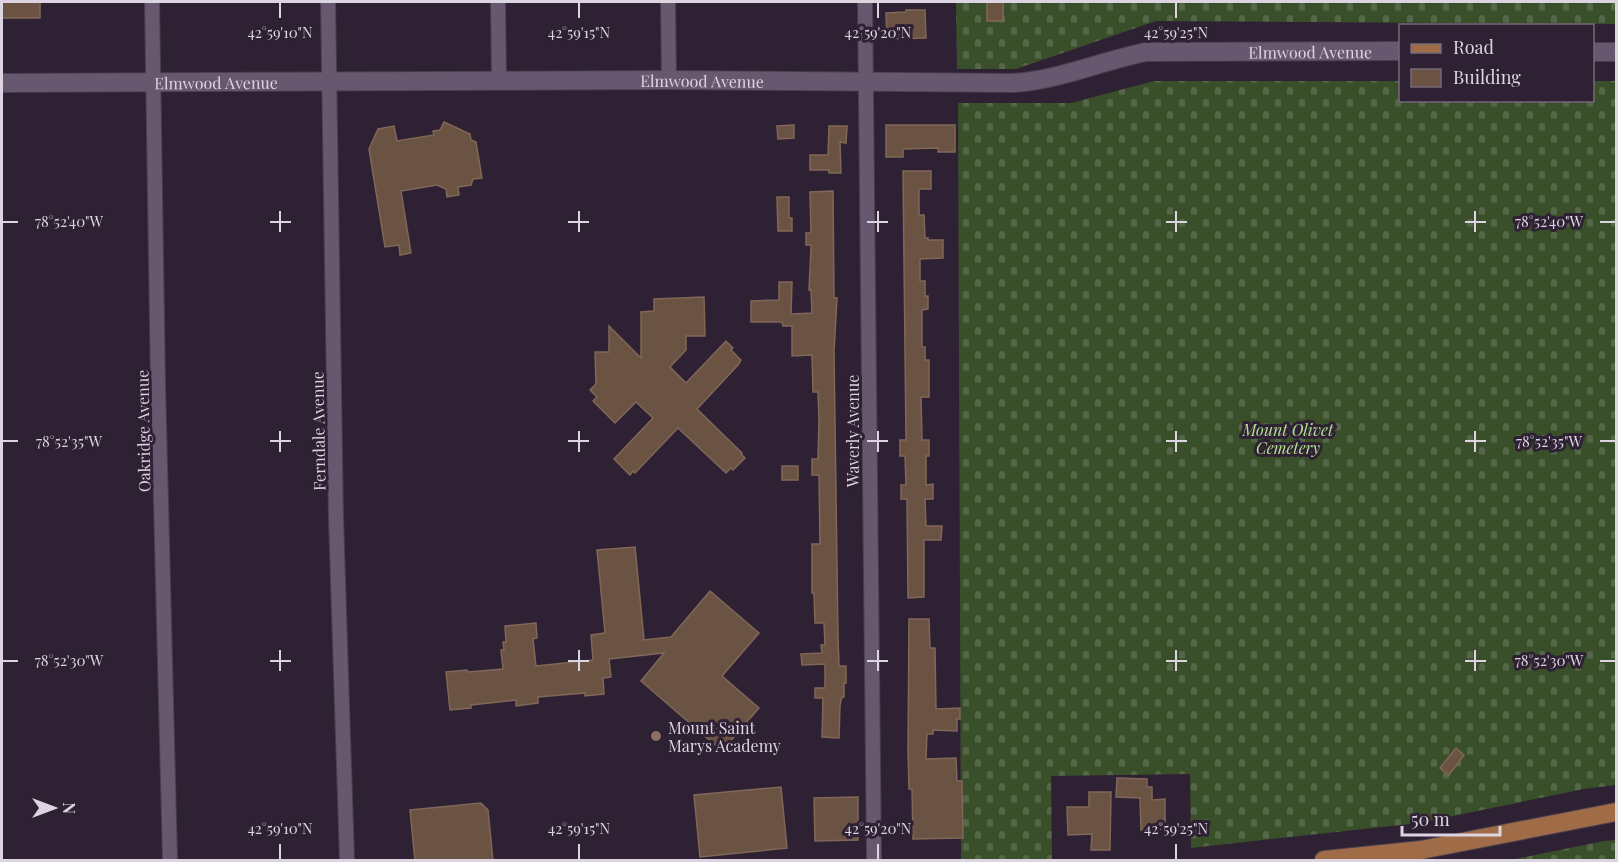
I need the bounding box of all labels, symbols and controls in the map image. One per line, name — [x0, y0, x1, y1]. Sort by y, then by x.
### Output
text: 42°59'10"N — [247, 22, 313, 42]
text: 42°59'15"N — [548, 22, 611, 42]
text: 42°59'20"N — [845, 22, 912, 42]
text: 42°59'25"N — [1144, 22, 1209, 42]
legend — [1399, 24, 1594, 102]
text: Road — [1453, 35, 1494, 59]
street label: Elmwood Avenue — [1248, 41, 1372, 62]
text: Building — [1453, 65, 1521, 89]
street label: Elmwood Avenue — [640, 69, 764, 91]
street label: Elmwood Avenue — [154, 71, 278, 93]
text: 78°52'40"W — [35, 211, 103, 231]
text: 78°52'40"W — [1515, 211, 1583, 231]
street label: Oakridge Avenue — [131, 370, 155, 492]
street label: Ferndale Avenue — [306, 371, 330, 491]
street label: Waverly Avenue — [842, 375, 863, 488]
park label: Mount Olivet Cemetery — [1242, 419, 1334, 458]
text: 78°52'35"W — [36, 431, 102, 451]
text: 78°52'35"W — [1516, 431, 1582, 451]
text: 78°52'30"W — [35, 650, 104, 670]
text: 78°52'30"W — [1515, 650, 1584, 670]
place label: Mount Saint Marys Academy — [668, 717, 781, 756]
marker: Mount Saint Marys Academy — [649, 729, 663, 743]
north arrow — [24, 778, 84, 838]
scale bar — [1402, 799, 1500, 837]
text: N — [59, 802, 80, 814]
text: 50 m — [1411, 807, 1450, 831]
text: 42°59'10"N — [247, 818, 313, 838]
text: 42°59'15"N — [548, 818, 611, 838]
text: 42°59'20"N — [845, 818, 912, 838]
text: 42°59'25"N — [1144, 818, 1209, 838]

